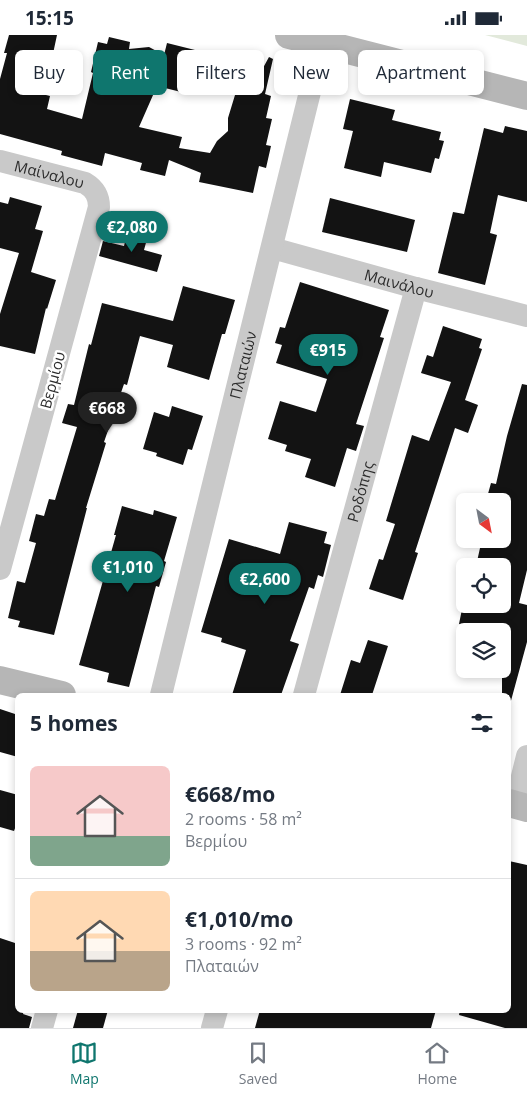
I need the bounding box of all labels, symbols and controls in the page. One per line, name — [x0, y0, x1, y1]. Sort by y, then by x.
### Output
text: 15:15 — [25, 5, 74, 31]
chip: Buy — [15, 50, 83, 95]
chip: Rent — [93, 50, 167, 95]
chip: Filters — [177, 50, 264, 95]
chip: New — [274, 50, 348, 95]
chip: Apartment — [358, 50, 484, 95]
street label: Μαίναλου — [12, 155, 86, 192]
pin: €2,080 — [91, 211, 173, 253]
text: €2,080 — [107, 216, 157, 238]
street label: Μαινάλου — [362, 264, 436, 302]
street label: Πλαταιών — [225, 329, 261, 401]
pin: €915 — [298, 333, 358, 376]
text: €915 — [310, 339, 346, 361]
street label: Βερμίου — [35, 349, 69, 411]
pin: €668 — [77, 391, 137, 434]
text: €668 — [89, 397, 125, 419]
street label: Ροδόπης — [342, 459, 378, 524]
north arrow — [456, 493, 511, 547]
map controls — [456, 493, 511, 678]
pin: €1,010 — [87, 551, 169, 593]
text: €1,010 — [103, 556, 153, 578]
button: locate — [456, 558, 511, 613]
pin: €2,600 — [224, 563, 306, 605]
text: €2,600 — [240, 568, 290, 590]
button: layers — [456, 623, 511, 678]
text: 5 homes — [30, 709, 118, 737]
icon: filters — [468, 709, 496, 737]
text: €668/mo — [185, 780, 275, 808]
icon: home — [70, 786, 130, 846]
text: 2 rooms · 58 m² — [185, 808, 302, 830]
text: Βερμίου — [185, 830, 247, 852]
text: €1,010/mo — [185, 905, 293, 933]
icon: home — [70, 911, 130, 971]
text: 3 rooms · 92 m² — [185, 933, 302, 955]
text: Πλαταιών — [185, 955, 259, 977]
tab: Map — [70, 1039, 99, 1088]
tab: Saved — [239, 1039, 278, 1088]
tab: Home — [417, 1039, 457, 1088]

